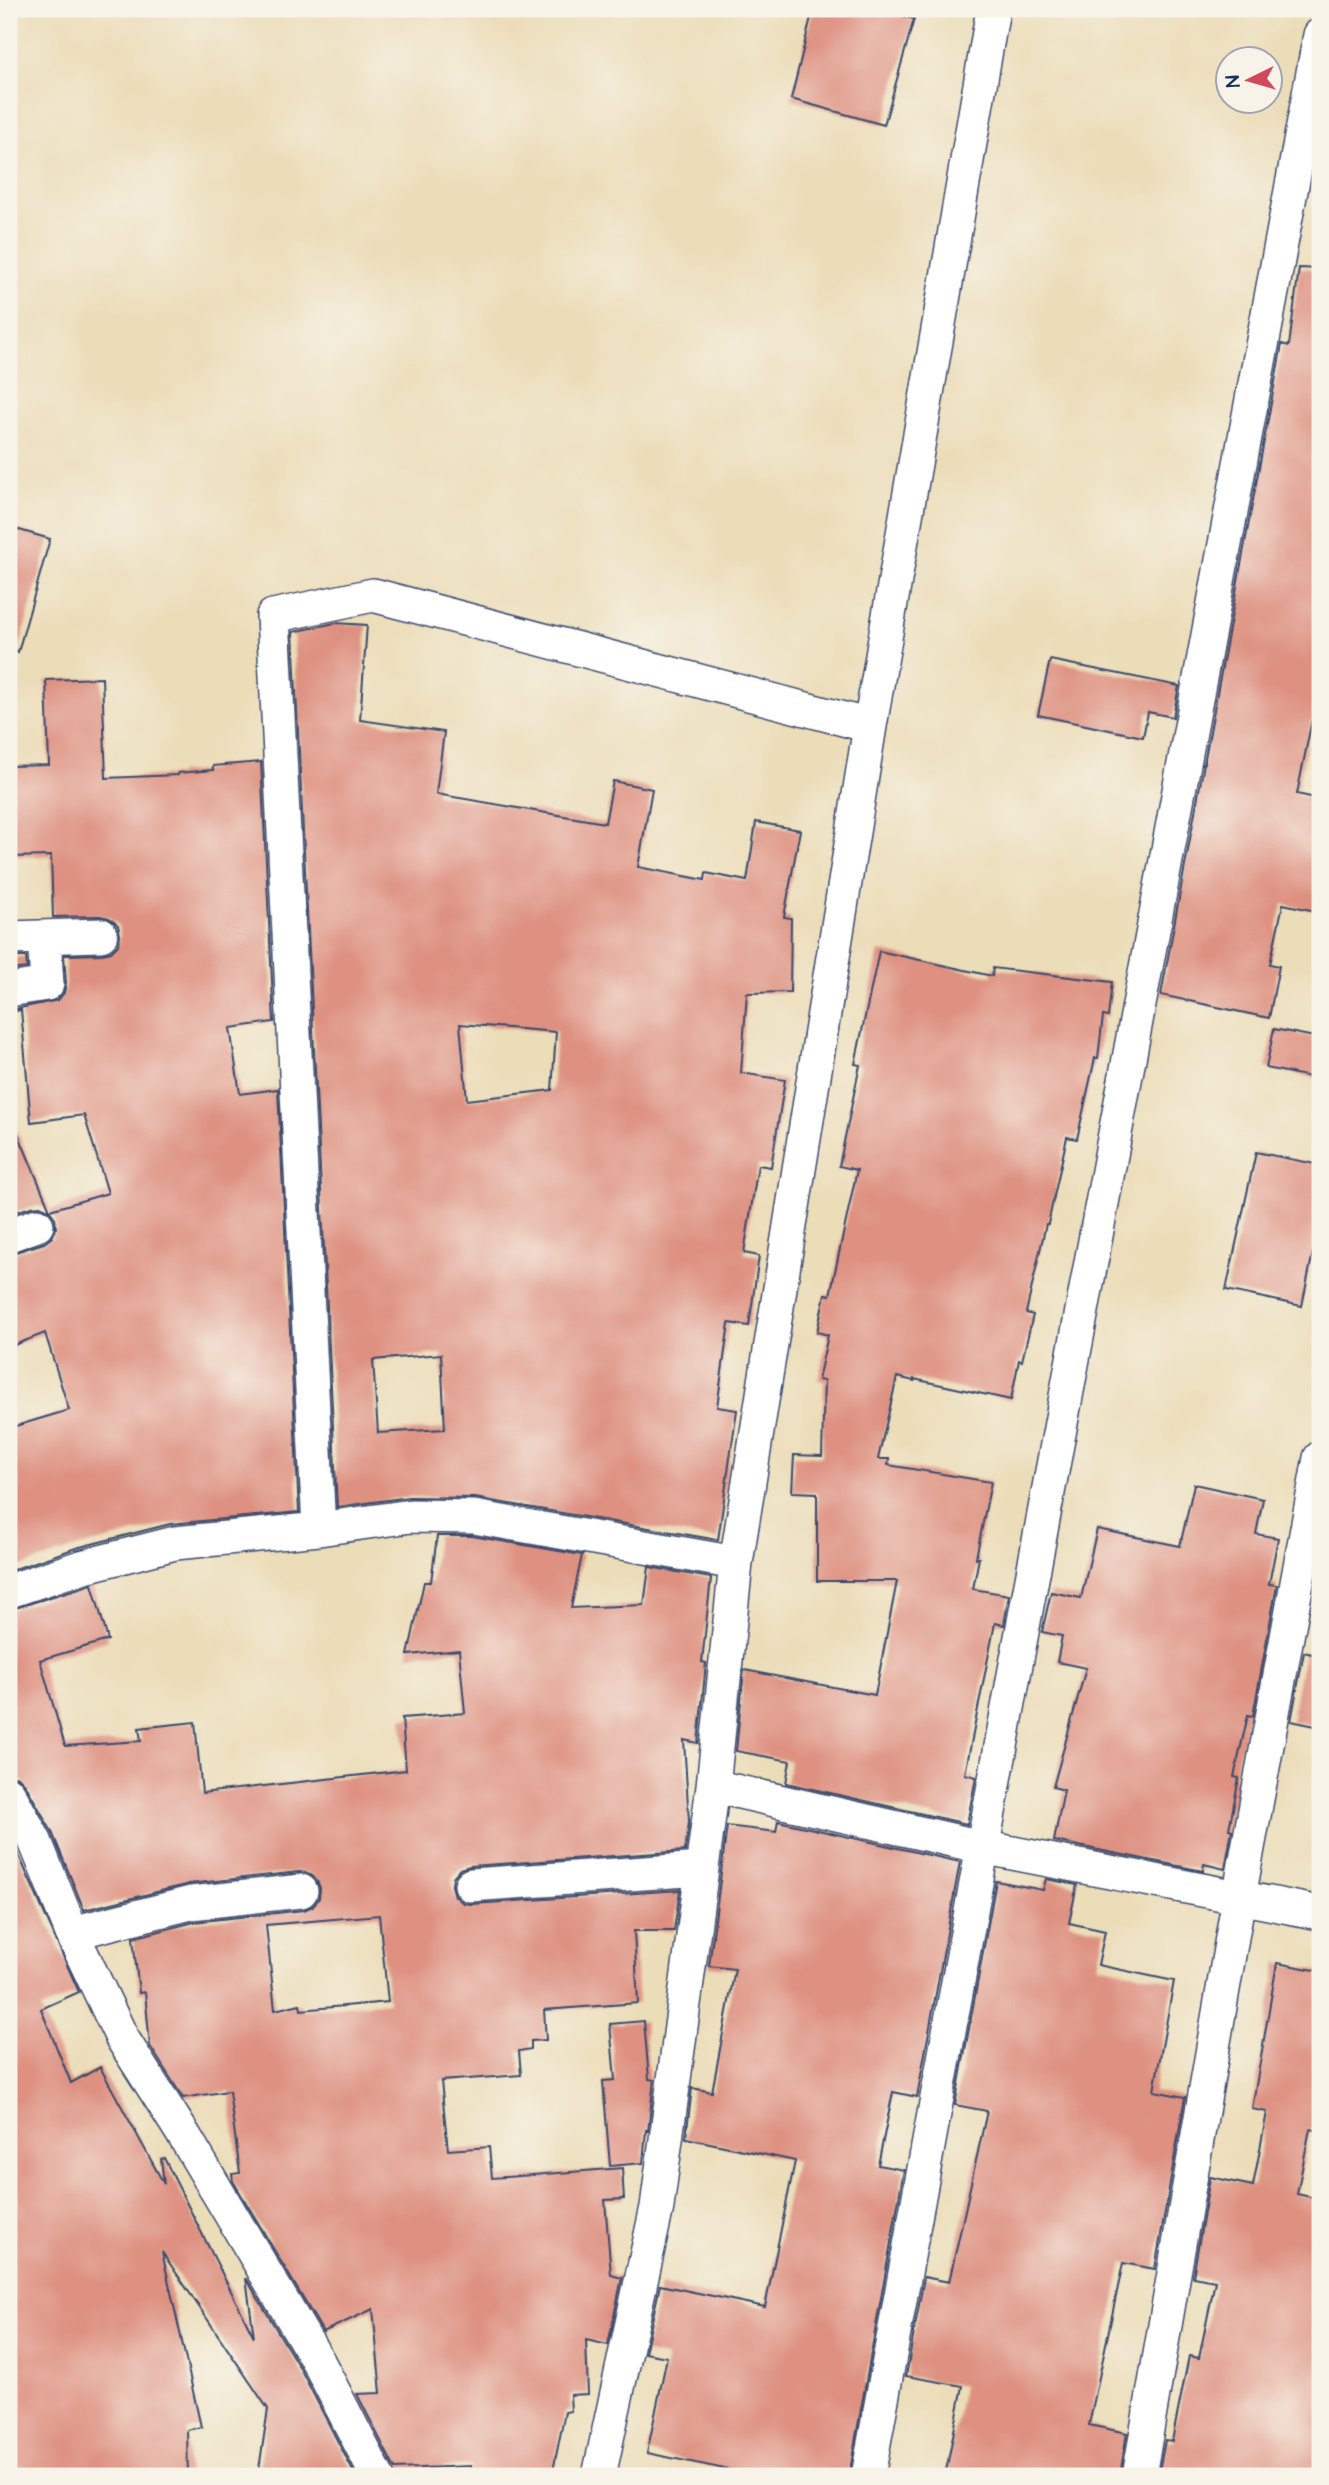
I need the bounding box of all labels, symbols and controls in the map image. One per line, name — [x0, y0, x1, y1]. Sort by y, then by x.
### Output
north arrow — [1214, 46, 1284, 116]
text: N — [1220, 74, 1248, 88]

